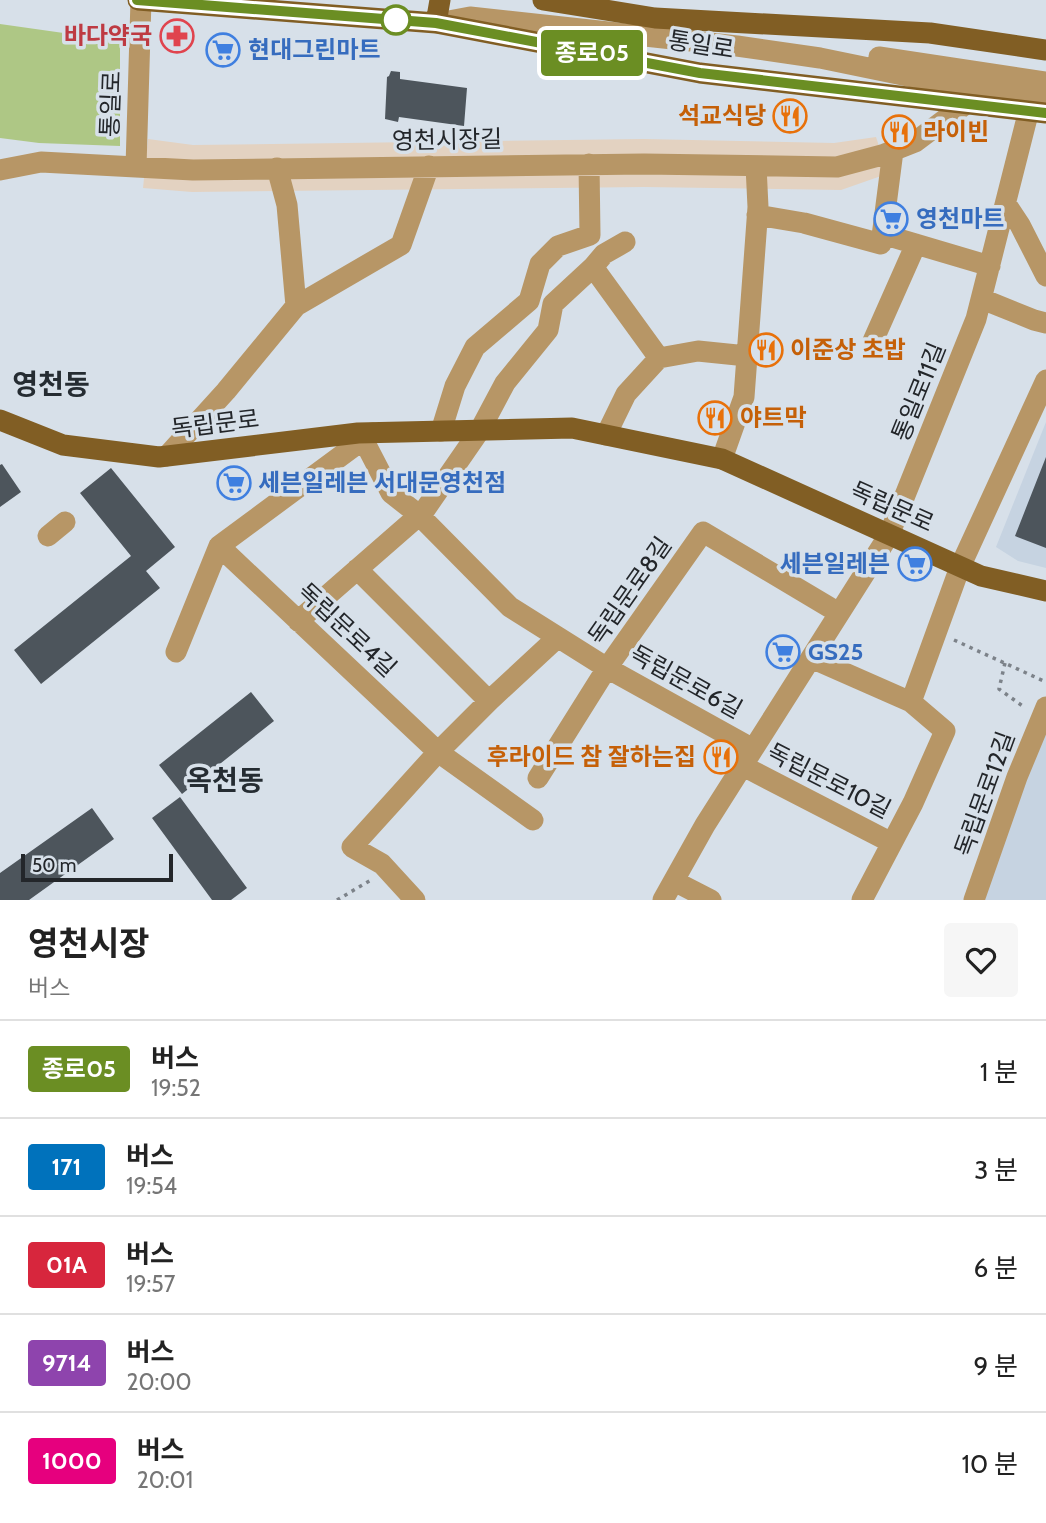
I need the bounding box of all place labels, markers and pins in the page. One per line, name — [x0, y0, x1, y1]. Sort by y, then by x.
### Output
unlabelled marker — [381, 5, 411, 35]
pharmacy icon: 바다약국 — [158, 17, 196, 55]
place label: 바다약국 — [64, 21, 152, 50]
supermarket icon: 현대그린마트 — [204, 31, 242, 69]
place label: 현대그린마트 — [248, 35, 380, 64]
restaurant icon: 석교식당 — [771, 97, 809, 135]
place label: 석교식당 — [678, 101, 766, 130]
restaurant icon: 라이빈 — [880, 113, 918, 151]
place label: 라이빈 — [923, 117, 989, 146]
supermarket icon: 영천마트 — [872, 200, 910, 238]
place label: 영천마트 — [916, 204, 1004, 233]
restaurant icon: 이준상 초밥 — [747, 331, 785, 369]
place label: 이준상 초밥 — [790, 335, 906, 364]
restaurant icon: 야트막 — [696, 399, 734, 437]
place label: 야트막 — [740, 403, 806, 432]
supermarket icon: 세븐일레븐 서대문영천점 — [215, 464, 253, 502]
place label: 세븐일레븐 서대문영천점 — [258, 468, 506, 497]
supermarket icon: 세븐일레븐 — [896, 545, 934, 583]
place label: 세븐일레븐 — [780, 549, 890, 578]
supermarket icon: GS25 — [764, 633, 802, 671]
place label: GS25 — [808, 637, 863, 666]
restaurant icon: 후라이드 참 잘하는집 — [702, 738, 740, 776]
place label: 후라이드 참 잘하는집 — [486, 742, 696, 771]

